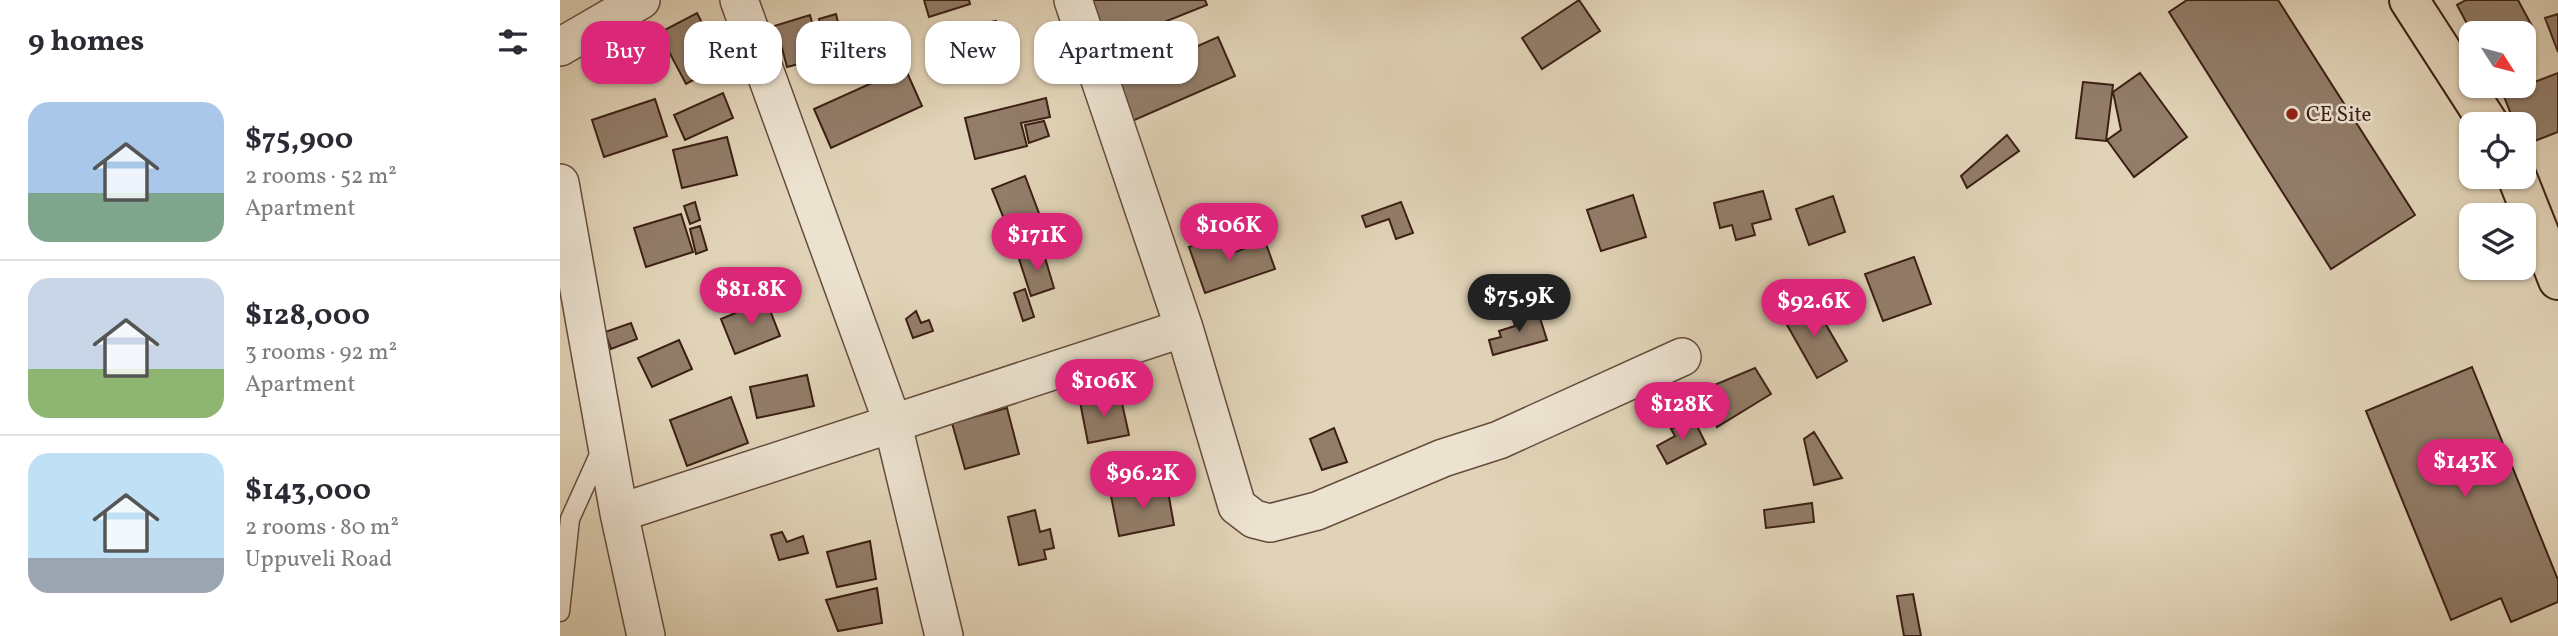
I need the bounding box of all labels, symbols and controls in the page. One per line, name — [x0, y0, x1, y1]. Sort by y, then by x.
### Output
text: 9 homes — [28, 21, 144, 63]
chip: Buy — [581, 21, 670, 84]
chip: Rent — [684, 21, 782, 84]
chip: Filters — [796, 21, 911, 84]
chip: New — [925, 21, 1020, 84]
chip: Apartment — [1034, 21, 1198, 84]
north arrow — [2459, 21, 2536, 98]
map controls — [2459, 21, 2536, 280]
icon: filters — [494, 23, 532, 61]
place label: CE Site — [2306, 101, 2372, 130]
marker: CE Site — [2284, 106, 2300, 122]
button: locate — [2459, 112, 2536, 189]
text: $75,900 — [245, 119, 353, 161]
icon: home — [84, 130, 168, 214]
text: 2 rooms · 52 m² — [245, 161, 397, 193]
text: Apartment — [245, 193, 356, 225]
button: layers — [2459, 203, 2536, 280]
pin: $106K — [1180, 204, 1278, 263]
text: $106K — [1196, 210, 1262, 242]
pin: $171K — [988, 214, 1086, 273]
text: $171K — [1008, 220, 1066, 252]
pin: $81.8K — [694, 268, 808, 327]
text: $81.8K — [716, 274, 786, 306]
pin: $75.9K — [1462, 274, 1576, 334]
pin: $92.6K — [1757, 280, 1871, 339]
text: $75.9K — [1484, 281, 1554, 313]
text: $92.6K — [1777, 286, 1851, 318]
text: $128,000 — [245, 295, 370, 337]
icon: home — [84, 306, 168, 390]
text: 3 rooms · 92 m² — [245, 337, 397, 369]
pin: $106K — [1055, 360, 1153, 419]
text: $106K — [1071, 366, 1137, 398]
text: Apartment — [245, 369, 356, 401]
pin: $128K — [1633, 382, 1731, 442]
text: $128K — [1650, 389, 1714, 421]
pin: $143K — [2416, 440, 2514, 499]
text: $143K — [2433, 446, 2497, 478]
pin: $96.2K — [1086, 452, 1200, 511]
text: $96.2K — [1106, 458, 1180, 490]
text: $143,000 — [245, 470, 371, 512]
icon: home — [84, 481, 168, 565]
text: 2 rooms · 80 m² — [245, 512, 399, 544]
text: Uppuveli Road — [245, 544, 392, 576]

